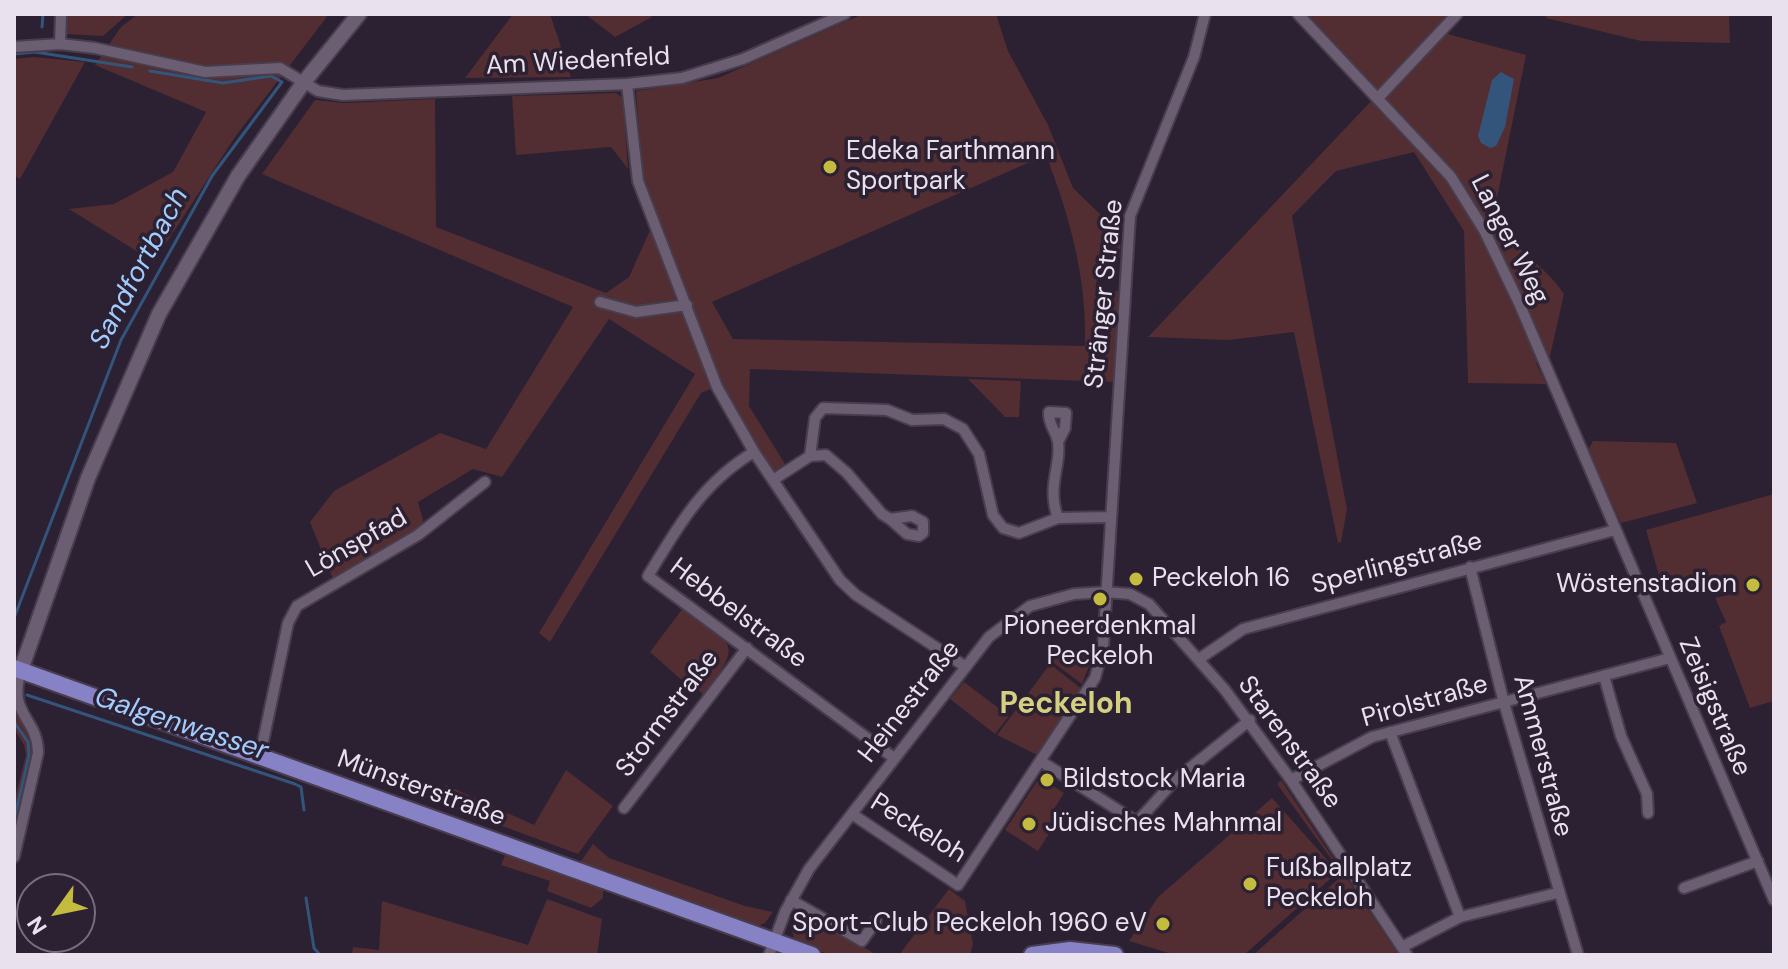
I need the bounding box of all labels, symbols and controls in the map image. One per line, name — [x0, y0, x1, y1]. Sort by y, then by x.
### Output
street label: Am Wiedenfeld — [485, 42, 671, 82]
place label: Edeka Farthmann Sportpark — [846, 136, 1055, 198]
marker: Edeka Farthmann Sportpark — [821, 158, 839, 176]
street label: Langer Weg — [1463, 170, 1555, 310]
water label: Sandfortbach — [83, 183, 197, 355]
street label: Stränger Straße — [1080, 198, 1130, 390]
street label: Lönspfad — [301, 503, 413, 585]
street label: Sperlingstraße — [1308, 526, 1486, 602]
street label: Hebbelstraße — [663, 552, 813, 676]
place label: Peckeloh 16 — [1152, 563, 1290, 595]
place label: Wöstenstadion — [1556, 569, 1737, 601]
marker: Peckeloh 16 — [1127, 570, 1145, 588]
marker: Wöstenstadion — [1744, 576, 1762, 594]
marker: Pioneerdenkmal Peckeloh — [1091, 590, 1109, 608]
place label: Pioneerdenkmal Peckeloh — [1004, 611, 1196, 672]
street label: Zeisigstraße — [1671, 633, 1757, 781]
street label: Heinestraße — [853, 635, 967, 769]
street label: Stormstraße — [610, 644, 726, 784]
street label: Pirolstraße — [1358, 669, 1492, 735]
street label: Starenstraße — [1230, 671, 1348, 815]
street label: Ammerstraße — [1505, 672, 1579, 840]
water label: Galgenwasser — [90, 681, 272, 769]
district label: Peckeloh — [1000, 687, 1132, 723]
street label: Münsterstraße — [333, 744, 509, 834]
place label: Bildstock Maria — [1063, 764, 1246, 796]
marker: Bildstock Maria — [1038, 771, 1056, 789]
street label: Peckeloh — [864, 787, 972, 871]
place label: Jüdisches Mahnmal — [1045, 808, 1282, 840]
marker: Jüdisches Mahnmal — [1020, 815, 1038, 833]
place label: Fußballplatz Peckeloh — [1266, 853, 1412, 914]
north arrow — [16, 873, 96, 953]
marker: Fußballplatz Peckeloh — [1241, 875, 1259, 893]
place label: Sport-Club Peckeloh 1960 eV — [792, 908, 1147, 940]
text: N — [21, 911, 54, 940]
marker: Sport-Club Peckeloh 1960 eV — [1154, 915, 1172, 933]

